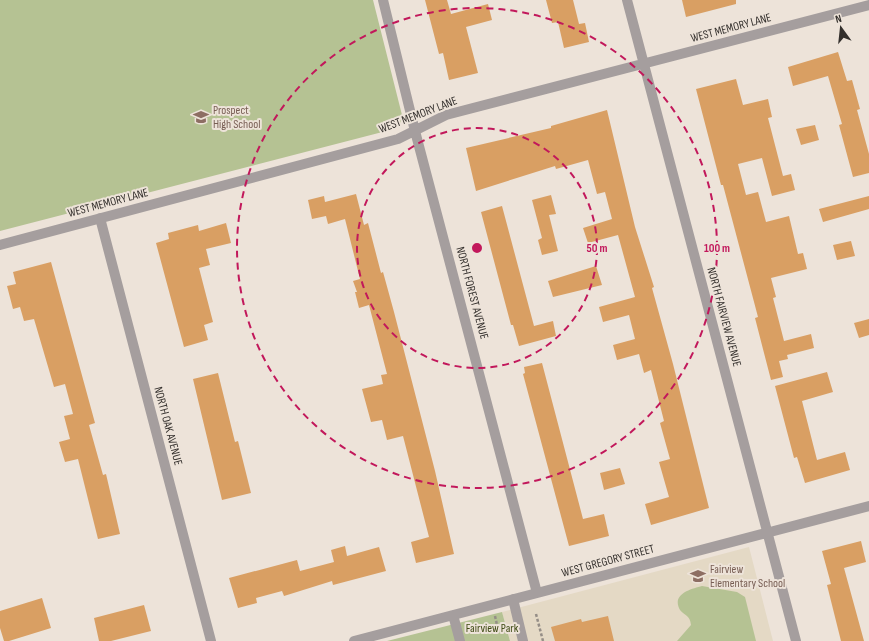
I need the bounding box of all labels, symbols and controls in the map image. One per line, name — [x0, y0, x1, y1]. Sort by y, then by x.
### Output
north arrow — [821, 8, 861, 48]
street label: WEST MEMORY LANE — [689, 10, 773, 46]
text: N — [834, 12, 843, 26]
street label: WEST MEMORY LANE — [377, 93, 459, 137]
place label: Prospect High School — [213, 103, 260, 132]
school or university icon: Prospect High School — [192, 108, 210, 126]
street label: WEST MEMORY LANE — [66, 185, 150, 221]
centre of rings — [470, 241, 484, 255]
text: 50 m — [587, 241, 607, 256]
text: 100 m — [704, 241, 730, 256]
street label: NORTH FOREST AVENUE — [452, 245, 492, 341]
street label: NORTH FAIRVIEW AVENUE — [704, 266, 745, 368]
street label: NORTH OAK AVENUE — [150, 385, 186, 467]
street label: WEST GREGORY STREET — [560, 541, 656, 581]
place label: Fairview Elementary School — [710, 562, 785, 591]
school or university icon: Fairview Elementary School — [689, 567, 707, 585]
park label: Fairview Park — [466, 621, 519, 636]

